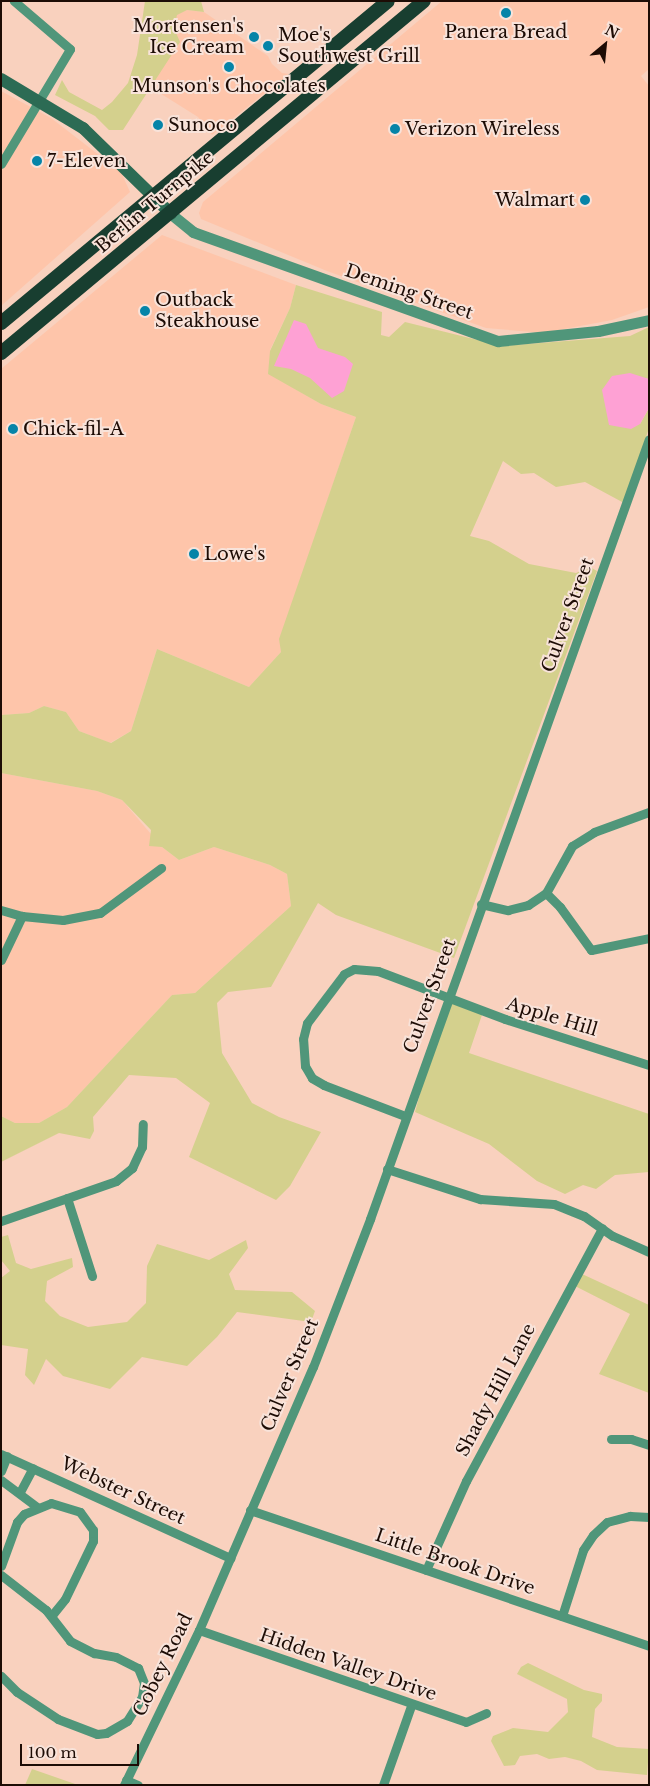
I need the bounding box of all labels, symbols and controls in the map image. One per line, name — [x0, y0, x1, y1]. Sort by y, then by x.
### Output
marker: Panera Bread — [500, 7, 512, 19]
place label: Mortensen's Ice Cream — [133, 16, 244, 58]
north arrow — [580, 20, 630, 70]
place label: Panera Bread — [444, 21, 568, 43]
text: N — [602, 21, 622, 43]
place label: Moe's Southwest Grill — [278, 25, 420, 68]
marker: Mortensen's Ice Cream — [248, 31, 260, 43]
marker: Moe's Southwest Grill — [262, 40, 274, 52]
marker: Munson's Chocolates — [223, 61, 235, 73]
place label: Munson's Chocolates — [132, 75, 326, 97]
place label: Sunoco — [168, 114, 237, 136]
place label: Verizon Wireless — [405, 118, 560, 140]
marker: Sunoco — [152, 119, 164, 131]
marker: Verizon Wireless — [389, 123, 401, 135]
street label: Berlin Turnpike — [91, 146, 219, 258]
place label: 7-Eleven — [47, 150, 126, 172]
marker: 7-Eleven — [31, 155, 43, 167]
place label: Walmart — [495, 189, 575, 211]
marker: Walmart — [579, 194, 591, 206]
street label: Deming Street — [342, 260, 476, 324]
place label: Outback Steakhouse — [155, 290, 259, 332]
marker: Outback Steakhouse — [139, 305, 151, 317]
place label: Chick-fil-A — [23, 418, 124, 440]
marker: Chick-fil-A — [7, 423, 19, 435]
place label: Lowe's — [204, 543, 265, 565]
marker: Lowe's — [188, 548, 200, 560]
street label: Culver Street — [537, 554, 599, 676]
street label: Culver Street — [399, 935, 461, 1057]
street label: Apple Hill — [504, 993, 600, 1041]
street label: Culver Street — [256, 1315, 324, 1435]
street label: Shady Hill Lane — [452, 1320, 540, 1460]
street label: Webster Street — [57, 1453, 189, 1529]
street label: Little Brook Drive — [372, 1525, 538, 1599]
street label: Cobey Road — [129, 1610, 197, 1720]
street label: Hidden Valley Drive — [256, 1624, 440, 1706]
scale bar — [22, 1734, 141, 1766]
text: 100 m — [28, 1743, 77, 1762]

